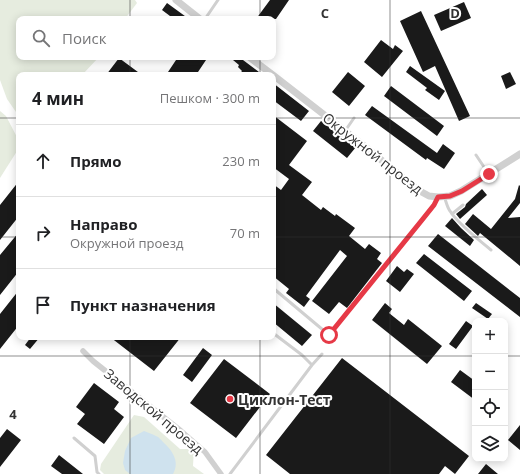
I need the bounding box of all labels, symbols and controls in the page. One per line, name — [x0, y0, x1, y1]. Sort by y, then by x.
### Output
text: C — [321, 4, 329, 22]
text: D — [450, 4, 460, 22]
search box — [16, 16, 276, 60]
icon: search — [30, 27, 52, 49]
text: Поиск — [62, 28, 106, 48]
text: 4 мин — [32, 87, 84, 110]
text: Пешком · 300 m — [160, 89, 260, 107]
street label: Окружной проезд — [319, 108, 427, 198]
icon: ahead — [32, 150, 54, 172]
text: Прямо — [70, 151, 122, 171]
text: 230 m — [222, 152, 260, 170]
route end — [480, 165, 498, 183]
text: Направо — [70, 214, 138, 234]
icon: right — [32, 222, 54, 244]
text: 70 m — [230, 224, 260, 242]
text: Окружной проезд — [70, 234, 183, 252]
icon: arrive — [32, 294, 54, 316]
text: Пункт назначения — [70, 295, 216, 315]
map controls — [472, 318, 508, 462]
button: + — [472, 318, 508, 354]
route start — [320, 326, 338, 344]
button: − — [472, 354, 508, 390]
street label: Заводской проезд — [101, 364, 207, 458]
place label: Циклон-Тест — [238, 390, 331, 409]
button: locate — [472, 390, 508, 426]
marker: Циклон-Тест — [225, 394, 235, 404]
text: 4 — [9, 405, 17, 423]
button: layers — [472, 426, 508, 462]

